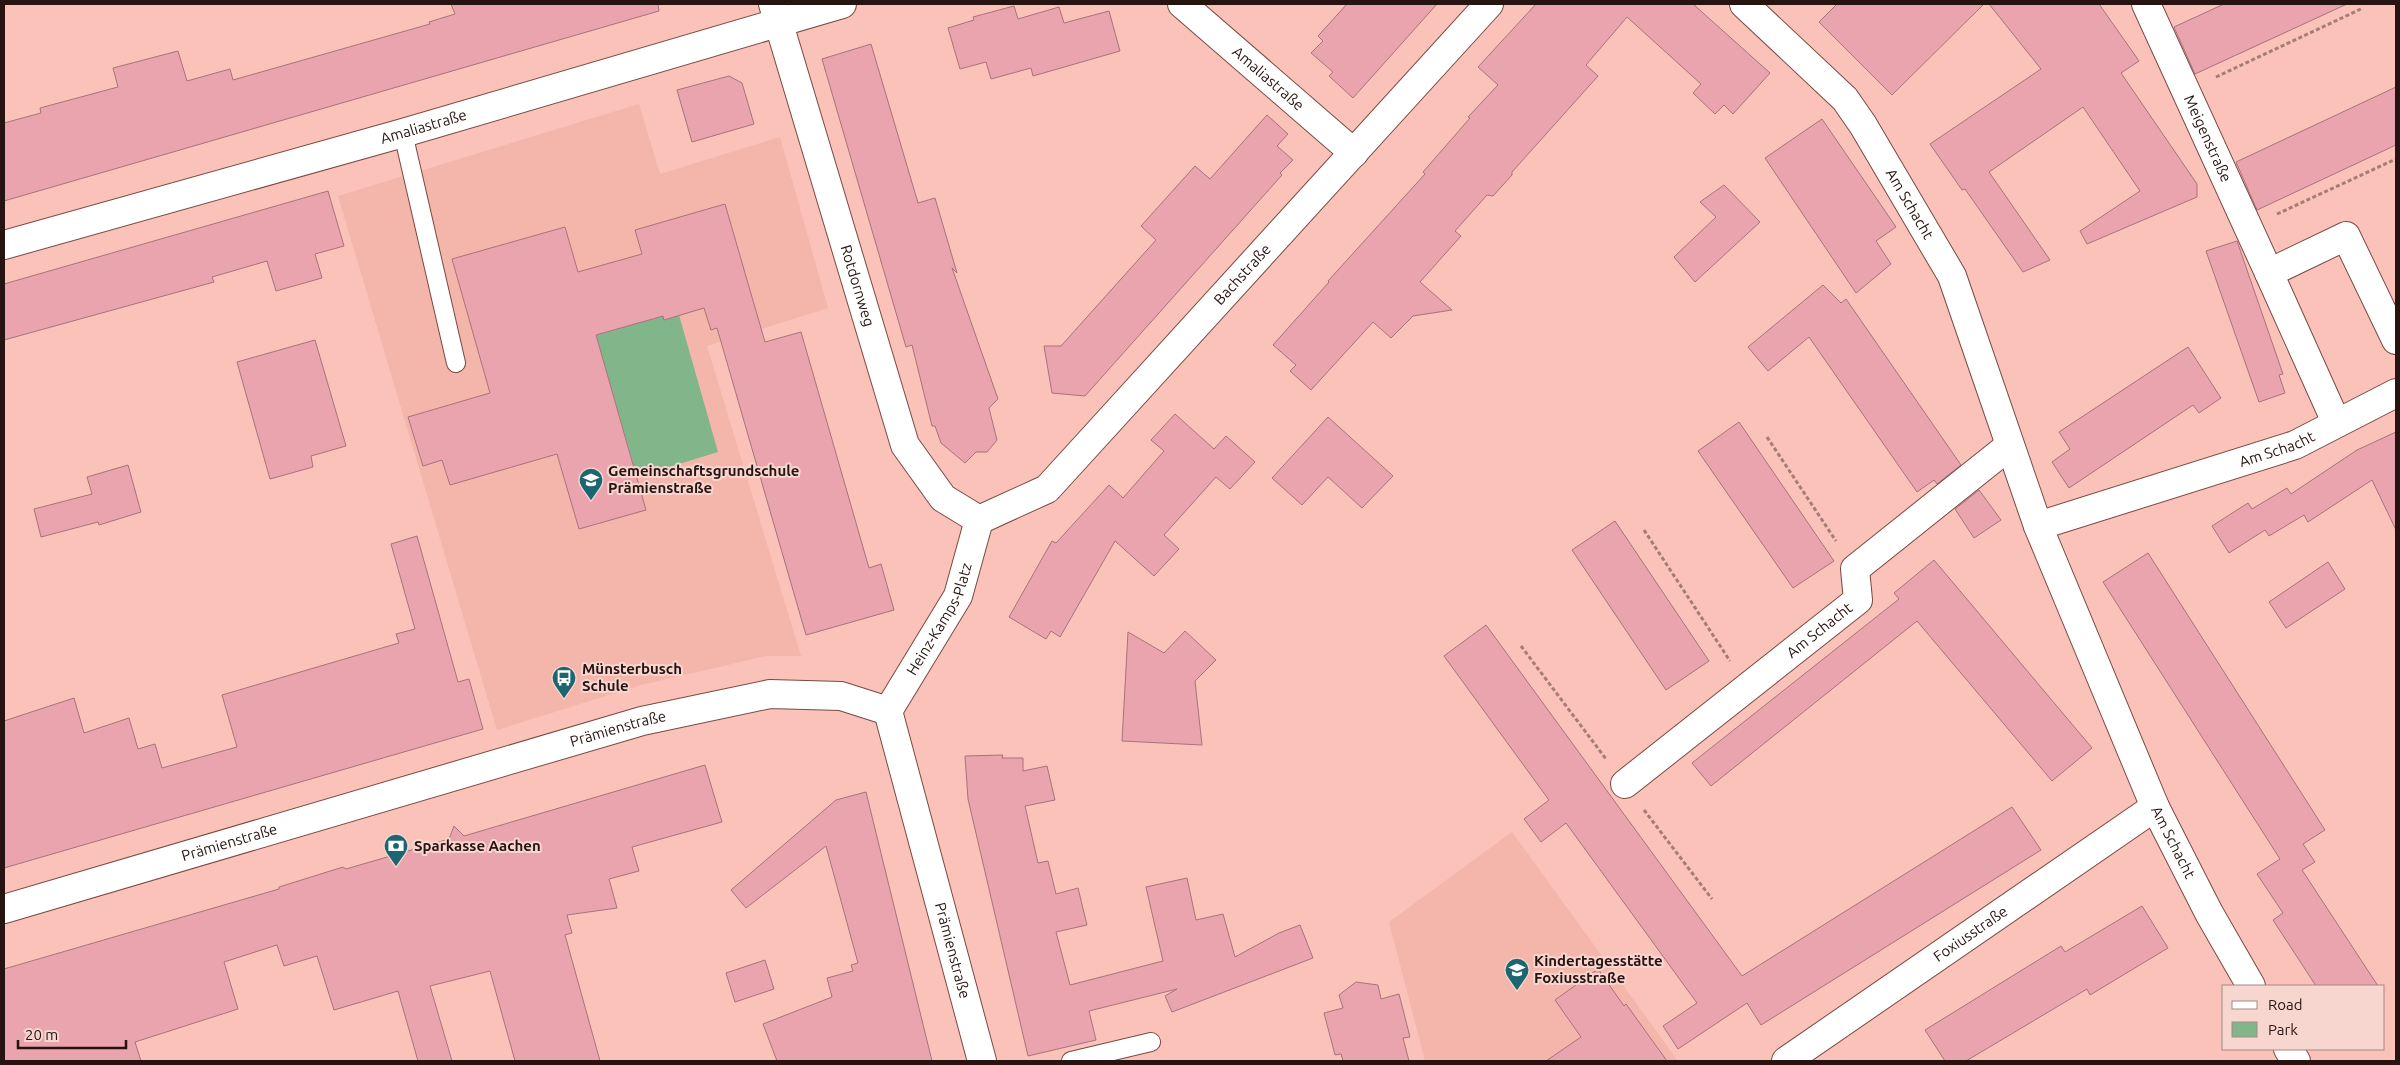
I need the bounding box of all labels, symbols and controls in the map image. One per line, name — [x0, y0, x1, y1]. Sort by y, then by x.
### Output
street label: Amaliastraße — [1229, 43, 1308, 114]
street label: Meigenstraße — [2181, 92, 2235, 184]
street label: Amaliastraße — [379, 106, 469, 147]
street label: Am Schacht — [1883, 166, 1937, 242]
street label: Bachstraße — [1210, 240, 1274, 308]
street label: Rotdornweg — [838, 243, 878, 328]
street label: Am Schacht — [2237, 427, 2317, 470]
place label: Gemeinschaftsgrundschule Prämienstraße — [608, 462, 799, 496]
school or university icon: Gemeinschaftsgrundschule Prämienstraße — [578, 467, 604, 501]
street label: Heinz-Kamps-Platz — [903, 561, 975, 678]
street label: Am Schacht — [1783, 599, 1856, 661]
place label: Münsterbusch Schule — [582, 660, 682, 694]
bus stop icon: Münsterbusch Schule — [551, 665, 577, 699]
street label: Prämienstraße — [568, 707, 667, 750]
street label: Am Schacht — [2148, 803, 2199, 881]
street label: Prämienstraße — [179, 820, 279, 864]
bank icon: Sparkasse Aachen — [383, 833, 409, 867]
place label: Sparkasse Aachen — [414, 837, 541, 854]
street label: Prämienstraße — [932, 900, 974, 1000]
street label: Foxiusstraße — [1930, 902, 2010, 965]
place label: Kindertagesstätte Foxiusstraße — [1534, 952, 1663, 986]
school or university icon: Kindertagesstätte Foxiusstraße — [1504, 957, 1530, 991]
legend — [2222, 985, 2385, 1050]
text: Road — [2268, 996, 2303, 1013]
scale bar — [18, 1018, 125, 1050]
text: Park — [2268, 1021, 2298, 1038]
text: 20 m — [25, 1026, 58, 1043]

